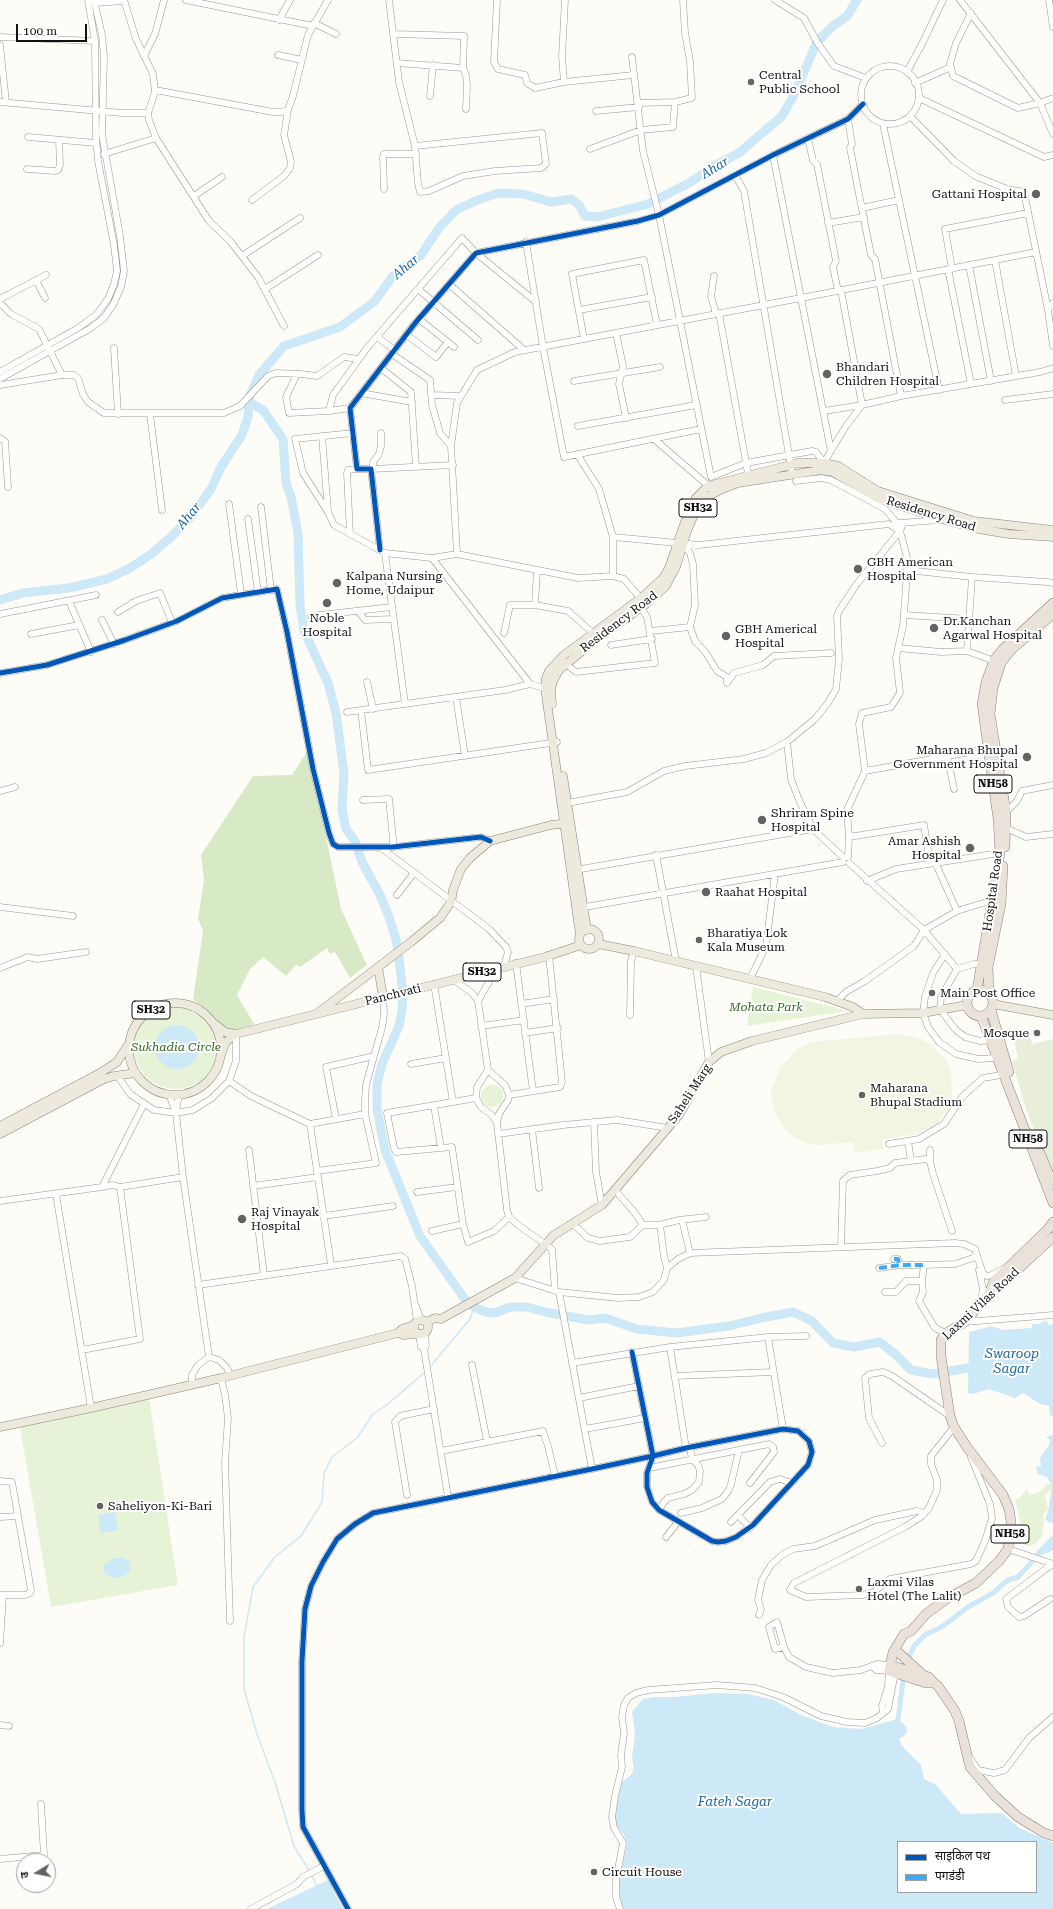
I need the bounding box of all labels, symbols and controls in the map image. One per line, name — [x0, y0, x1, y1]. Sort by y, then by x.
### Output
scale bar — [18, 16, 89, 42]
text: 100 m — [23, 24, 57, 38]
place label: Central Public School — [759, 68, 840, 96]
marker: Central Public School — [746, 77, 756, 87]
water label: Ahar — [698, 154, 732, 182]
place label: Gattani Hospital — [932, 187, 1027, 201]
marker: Gattani Hospital — [1030, 188, 1042, 200]
water label: Ahar — [390, 251, 422, 283]
place label: Bhandari Children Hospital — [836, 360, 939, 388]
marker: Bhandari Children Hospital — [821, 368, 833, 380]
street label: Residency Road — [885, 494, 977, 534]
road number: SH32 — [679, 499, 717, 517]
water label: Ahar — [173, 500, 205, 532]
place label: GBH American Hospital — [867, 555, 953, 583]
marker: GBH American Hospital — [852, 563, 864, 575]
place label: Kalpana Nursing Home, Udaipur — [346, 569, 442, 597]
marker: Kalpana Nursing Home, Udaipur — [331, 577, 343, 589]
street label: Residency Road — [578, 588, 660, 656]
marker: Noble Hospital — [321, 597, 333, 609]
place label: Noble Hospital — [302, 611, 352, 639]
place label: Dr.Kanchan Agarwal Hospital — [943, 614, 1042, 642]
place label: GBH Americal Hospital — [735, 622, 817, 650]
marker: Dr.Kanchan Agarwal Hospital — [928, 622, 940, 634]
marker: GBH Americal Hospital — [720, 630, 732, 642]
place label: Maharana Bhupal Government Hospital — [893, 743, 1018, 771]
marker: Maharana Bhupal Government Hospital — [1021, 751, 1033, 763]
road number: NH58 — [974, 775, 1012, 793]
place label: Shriram Spine Hospital — [771, 806, 854, 834]
marker: Shriram Spine Hospital — [756, 814, 768, 826]
place label: Amar Ashish Hospital — [888, 834, 961, 862]
marker: Amar Ashish Hospital — [964, 842, 976, 854]
street label: Hospital Road — [980, 850, 1006, 932]
place label: Raahat Hospital — [715, 885, 807, 899]
marker: Raahat Hospital — [700, 886, 712, 898]
place label: Bharatiya Lok Kala Museum — [707, 926, 788, 954]
marker: Bharatiya Lok Kala Museum — [694, 935, 704, 945]
road number: SH32 — [463, 963, 501, 981]
street label: Panchvati — [363, 981, 423, 1009]
place label: Main Post Office — [940, 986, 1035, 1000]
marker: Main Post Office — [927, 988, 937, 998]
park label: Mohata Park — [729, 1000, 803, 1014]
road number: SH32 — [132, 1001, 170, 1019]
place label: Mosque — [983, 1026, 1029, 1040]
marker: Mosque — [1032, 1028, 1042, 1038]
park label: Sukhadia Circle — [131, 1040, 221, 1054]
street label: Saheli Marg — [665, 1061, 715, 1127]
place label: Maharana Bhupal Stadium — [870, 1081, 962, 1109]
marker: Maharana Bhupal Stadium — [857, 1090, 867, 1100]
road number: NH58 — [1009, 1130, 1047, 1148]
place label: Raj Vinayak Hospital — [251, 1205, 319, 1233]
marker: Raj Vinayak Hospital — [236, 1213, 248, 1225]
street label: Laxmi Vilas Road — [940, 1265, 1022, 1343]
water label: Swaroop Sagar — [985, 1346, 1039, 1377]
place label: Saheliyon-Ki-Bari — [108, 1499, 212, 1513]
marker: Saheliyon-Ki-Bari — [95, 1501, 105, 1511]
road number: NH58 — [991, 1525, 1029, 1543]
place label: Laxmi Vilas Hotel (The Lalit) — [867, 1575, 961, 1603]
marker: Laxmi Vilas Hotel (The Lalit) — [854, 1584, 864, 1594]
water label: Fateh Sagar — [698, 1794, 772, 1810]
legend — [897, 1841, 1037, 1893]
text: साइकिल पथ — [935, 1849, 990, 1863]
north arrow — [16, 1853, 56, 1893]
place label: Circuit House — [602, 1865, 682, 1879]
marker: Circuit House — [589, 1867, 599, 1877]
text: पगडंडी — [935, 1869, 965, 1883]
text: उ — [18, 1871, 32, 1879]

